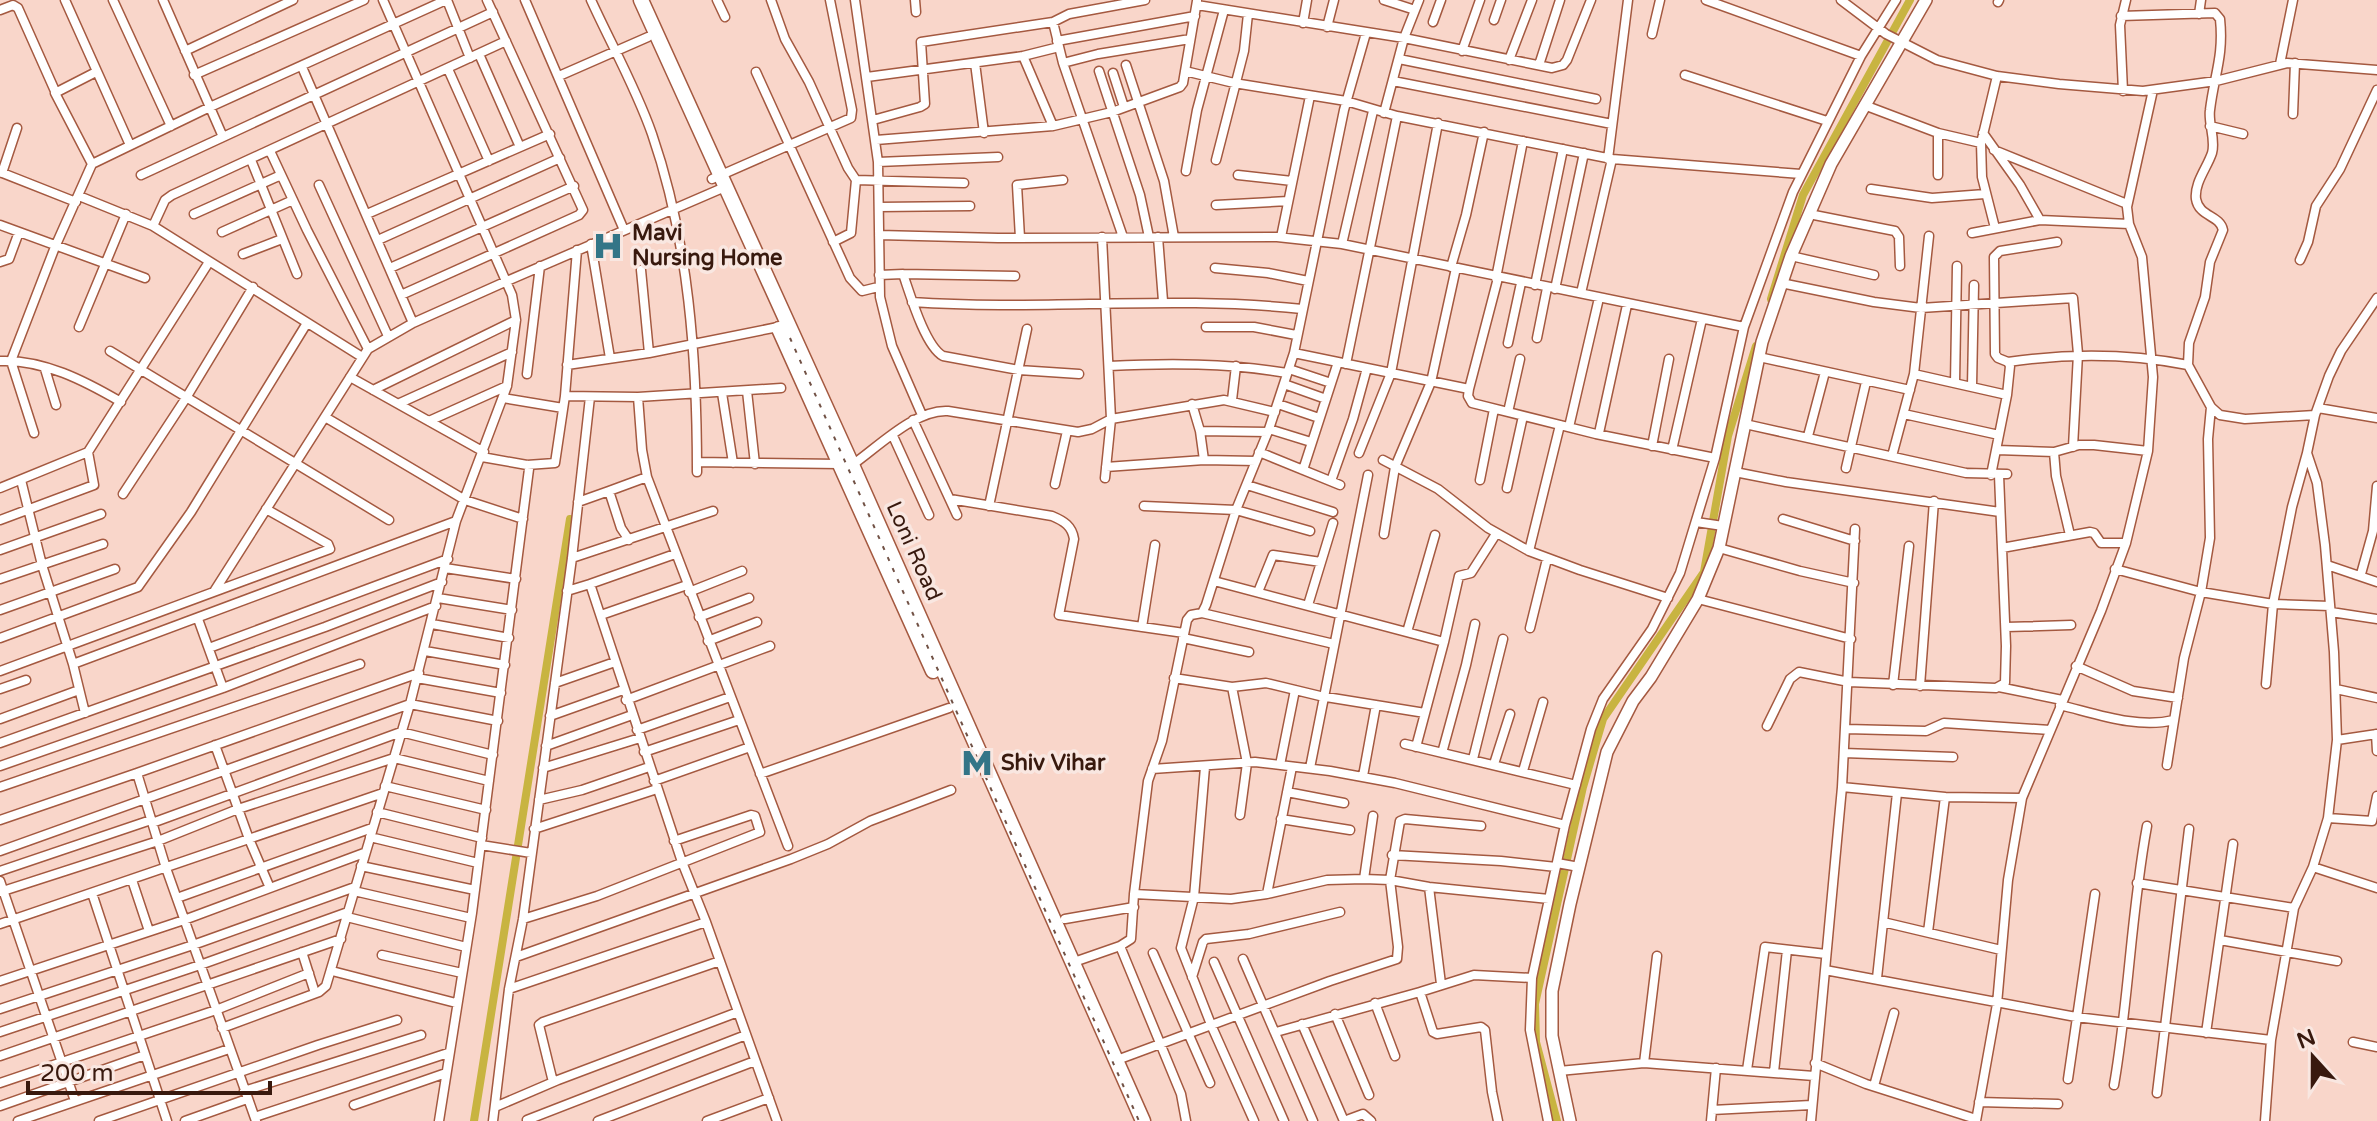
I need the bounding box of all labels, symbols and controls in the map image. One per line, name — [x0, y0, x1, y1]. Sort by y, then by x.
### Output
place label: Mavi Nursing Home — [632, 220, 783, 271]
hospital icon: Mavi Nursing Home — [591, 229, 625, 263]
street label: Loni Road — [881, 497, 947, 605]
metro station icon: Shiv Vihar — [960, 746, 994, 780]
place label: Shiv Vihar — [1001, 750, 1106, 776]
north arrow — [2273, 1017, 2353, 1097]
text: N — [2293, 1024, 2319, 1055]
scale bar — [28, 1045, 270, 1095]
text: 200 m — [40, 1059, 114, 1088]

